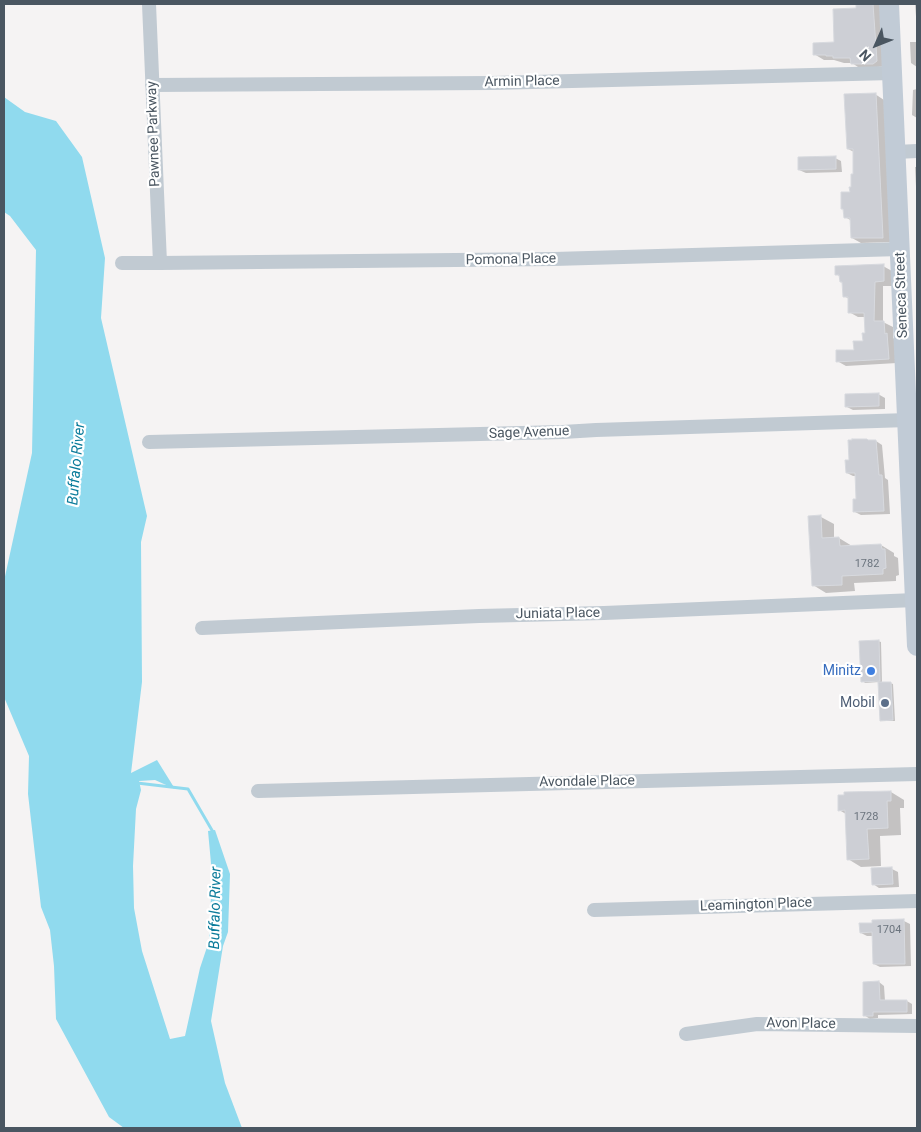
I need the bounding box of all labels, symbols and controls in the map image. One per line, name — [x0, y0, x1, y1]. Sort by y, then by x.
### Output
north arrow — [851, 20, 901, 70]
text: N — [856, 46, 874, 65]
street label: Armin Place — [484, 73, 560, 91]
street label: Pawnee Parkway — [144, 81, 164, 187]
street label: Pomona Place — [466, 251, 556, 269]
street label: Seneca Street — [892, 252, 912, 338]
water label: Buffalo River — [64, 422, 90, 506]
street label: Sage Avenue — [488, 423, 570, 443]
house number: 1782 — [855, 557, 879, 571]
street label: Juniata Place — [516, 605, 600, 623]
place label: Minitz — [823, 663, 861, 679]
marker: Minitz — [865, 665, 877, 677]
place label: Mobil — [840, 695, 875, 711]
marker: Mobil — [879, 697, 891, 709]
street label: Avondale Place — [539, 773, 635, 791]
house number: 1728 — [854, 810, 878, 824]
water label: Buffalo River — [206, 866, 226, 950]
street label: Leamington Place — [700, 895, 812, 915]
house number: 1704 — [877, 923, 901, 937]
street label: Avon Place — [766, 1015, 836, 1033]

